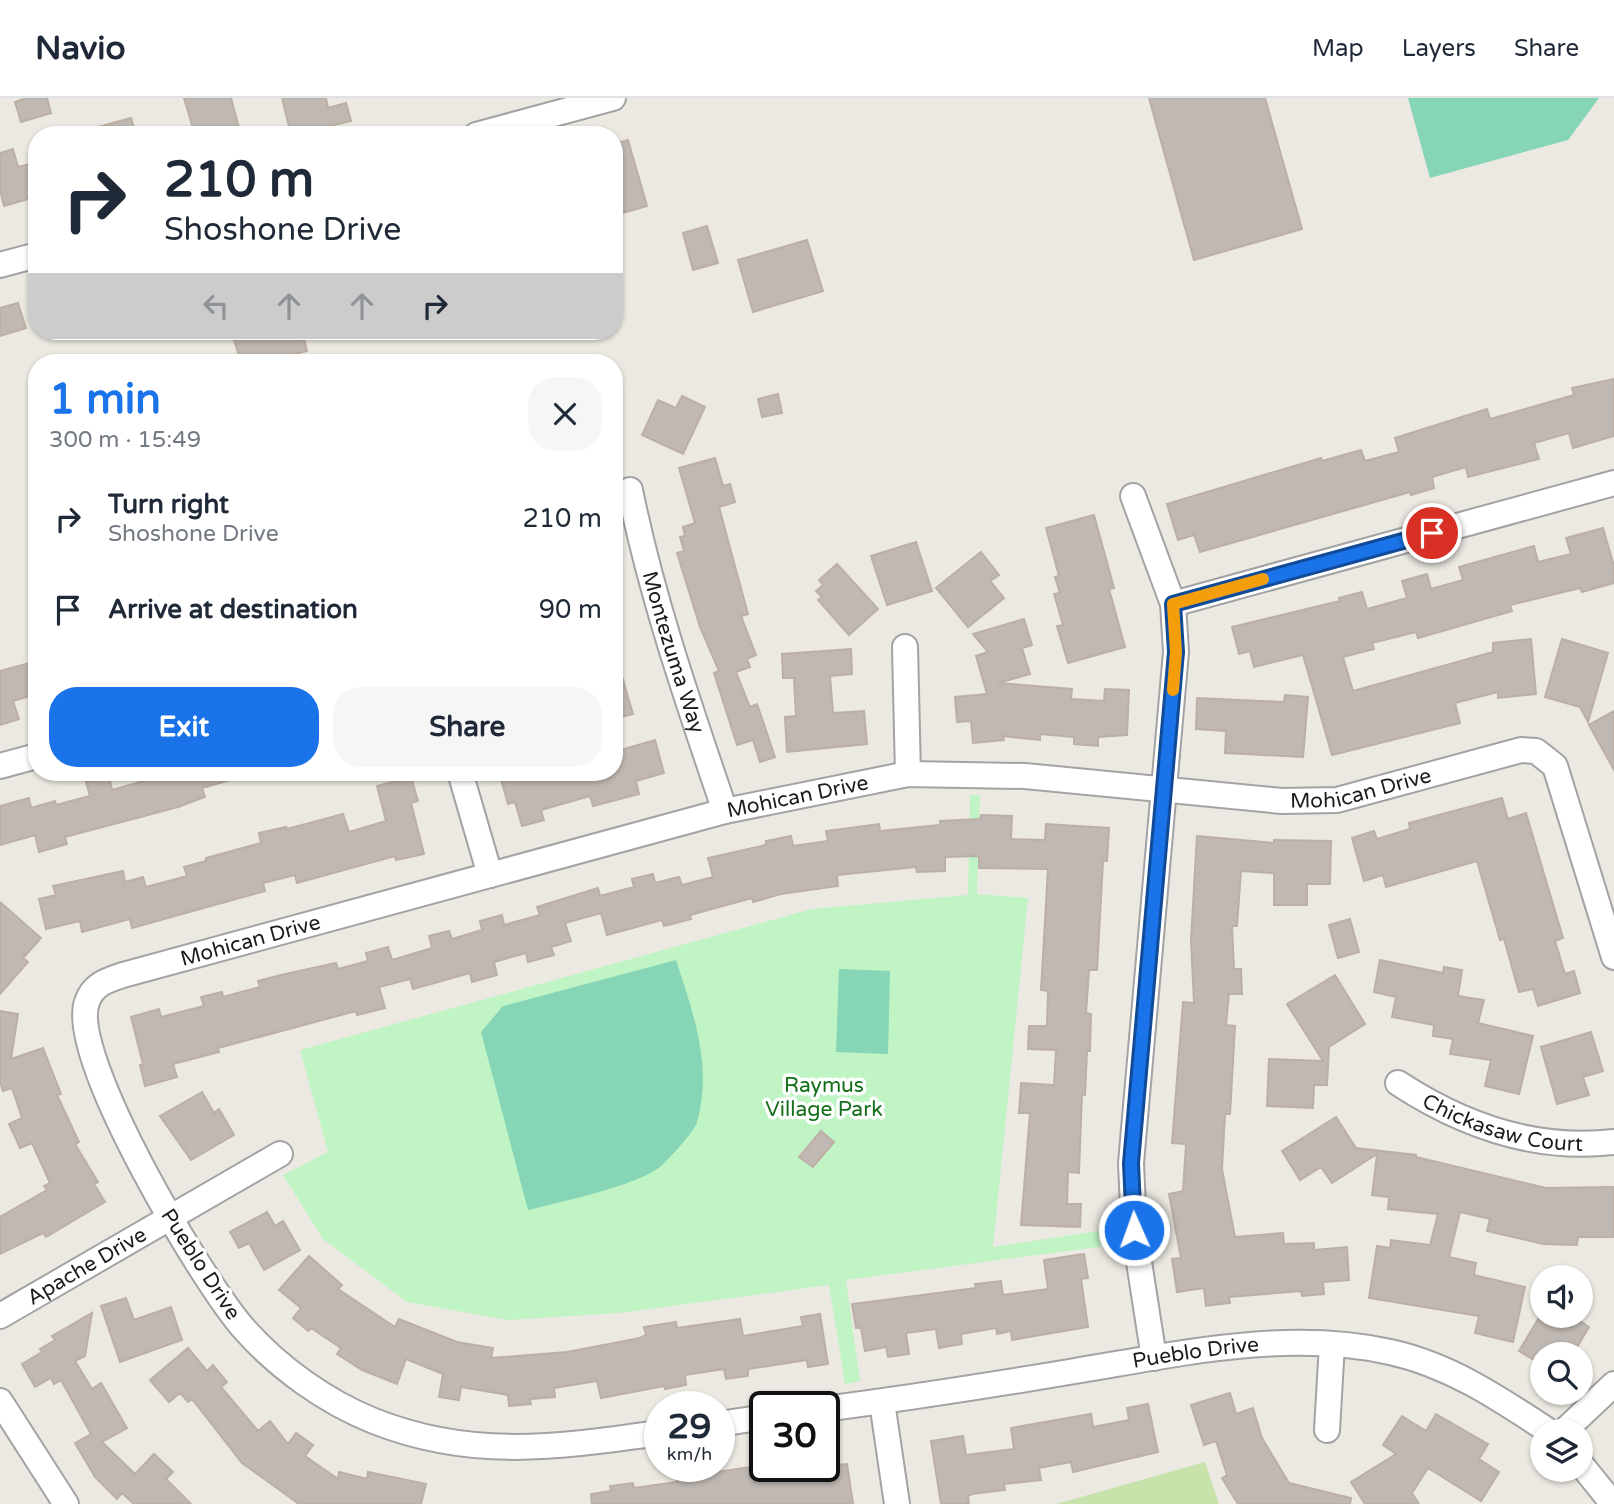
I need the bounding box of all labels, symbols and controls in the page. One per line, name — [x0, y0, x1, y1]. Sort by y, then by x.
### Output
text: Navio — [35, 29, 126, 68]
text: Map — [1312, 34, 1364, 63]
text: Layers — [1402, 34, 1476, 63]
text: Share — [1514, 34, 1579, 63]
text: 210 m — [164, 151, 314, 210]
icon: right — [49, 154, 140, 245]
text: Shoshone Drive — [164, 211, 401, 249]
icon: left — [197, 287, 235, 325]
icon: ahead — [270, 287, 308, 325]
icon: ahead — [343, 287, 381, 325]
icon: right — [416, 287, 454, 325]
text: 1 min — [49, 374, 161, 425]
button: close — [528, 377, 602, 451]
text: 300 m · 15:49 — [49, 426, 201, 454]
text: Turn right — [108, 489, 229, 520]
icon: right — [49, 500, 87, 538]
text: 210 m — [522, 503, 602, 534]
pin — [1402, 503, 1462, 563]
icon: arrive — [1413, 514, 1451, 552]
text: Shoshone Drive — [108, 520, 279, 548]
street label: Montezuma Way — [637, 569, 710, 737]
icon: arrive — [49, 591, 87, 629]
text: Arrive at destination — [108, 594, 358, 625]
text: 90 m — [539, 594, 602, 625]
button: Exit — [49, 687, 319, 767]
button: Share — [333, 687, 602, 767]
street label: Mohican Drive — [1290, 763, 1434, 814]
street label: Mohican Drive — [725, 770, 871, 823]
street label: Mohican Drive — [178, 910, 323, 972]
park label: Raymus Village Park — [765, 1073, 883, 1122]
street label: Chickasaw Court — [1418, 1088, 1583, 1157]
position arrow — [1097, 1193, 1171, 1267]
street label: Pueblo Drive — [155, 1204, 246, 1324]
street label: Apache Drive — [23, 1222, 151, 1311]
map controls — [1530, 1265, 1593, 1482]
button: sound — [1530, 1265, 1593, 1328]
street label: Pueblo Drive — [1131, 1332, 1260, 1374]
button: search — [1530, 1342, 1593, 1405]
speed limit sign: 30 — [749, 1391, 840, 1482]
text: 29 — [668, 1406, 711, 1448]
button: layers — [1530, 1419, 1593, 1482]
text: km/h — [667, 1443, 712, 1465]

